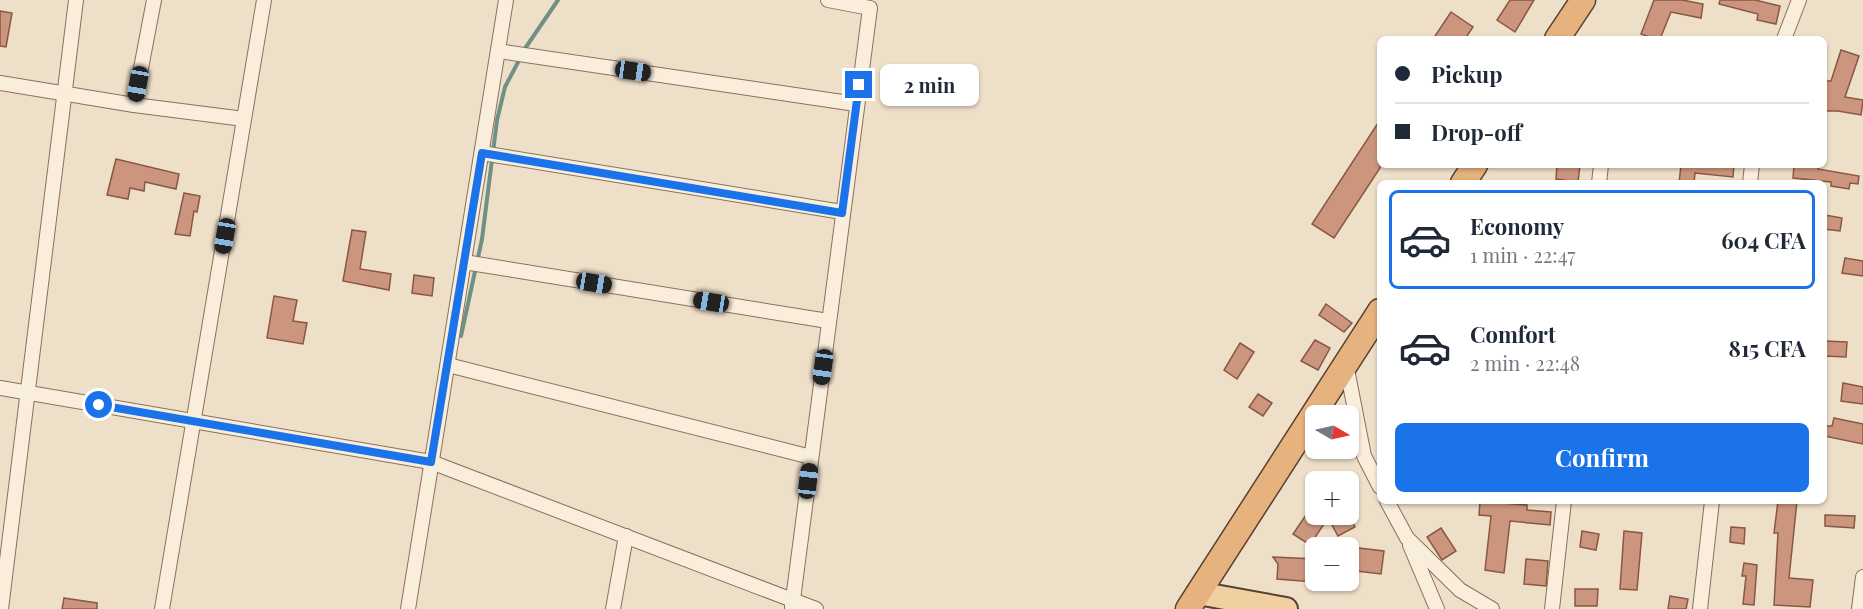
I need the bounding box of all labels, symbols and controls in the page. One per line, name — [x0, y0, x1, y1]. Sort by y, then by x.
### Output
text: Pickup — [1431, 59, 1502, 89]
car — [614, 60, 652, 82]
callout: 2 min — [880, 64, 979, 106]
car — [126, 65, 150, 103]
route end — [845, 71, 872, 98]
text: 2 min — [904, 71, 955, 98]
text: Drop-off — [1431, 117, 1522, 147]
text: Economy — [1470, 211, 1564, 241]
icon: car — [1398, 213, 1452, 267]
car — [213, 217, 237, 255]
text: 604 CFA — [1721, 225, 1806, 255]
text: 1 min · 22:47 — [1470, 241, 1575, 268]
car — [575, 271, 613, 295]
car — [692, 290, 730, 314]
text: Comfort — [1470, 319, 1556, 349]
icon: car — [1398, 321, 1452, 375]
text: 815 CFA — [1729, 333, 1806, 363]
car — [812, 348, 834, 386]
text: 2 min · 22:48 — [1470, 349, 1580, 376]
route start — [85, 391, 112, 418]
north arrow — [1305, 405, 1359, 459]
map controls — [1305, 405, 1359, 591]
button: Confirm — [1395, 423, 1809, 492]
car — [797, 462, 819, 500]
button: + — [1305, 471, 1359, 525]
button: − — [1305, 537, 1359, 591]

